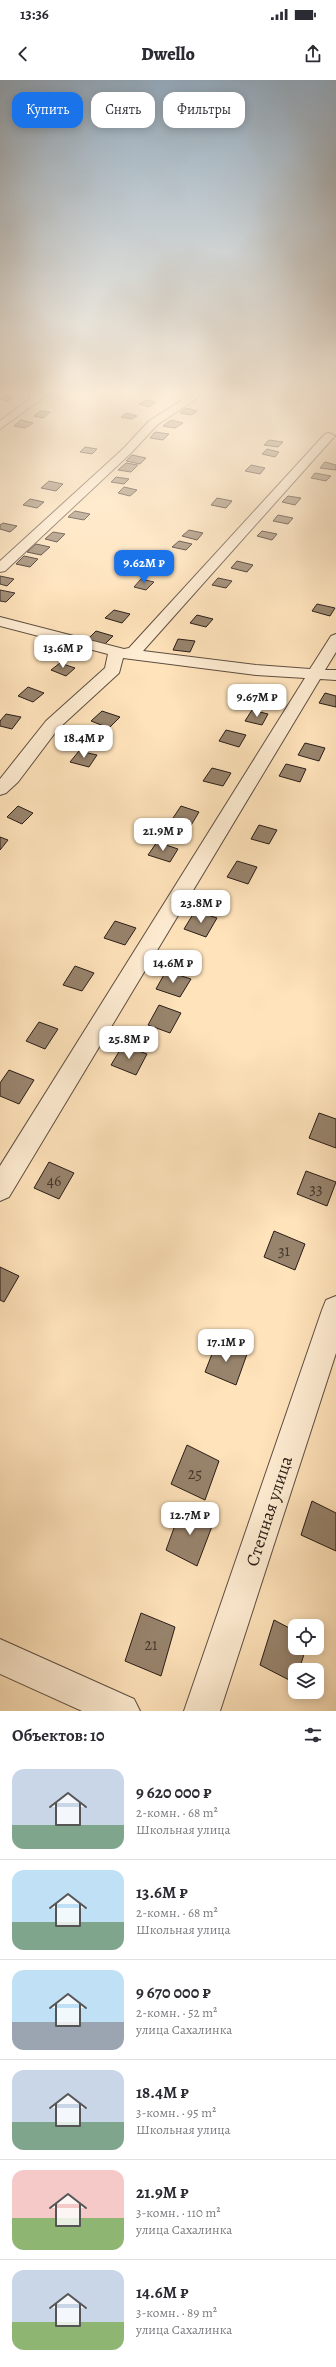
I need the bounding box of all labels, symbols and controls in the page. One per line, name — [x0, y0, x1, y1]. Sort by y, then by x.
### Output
text: 13:36 — [20, 4, 49, 24]
text: Dwello — [141, 42, 195, 66]
icon: back — [12, 43, 34, 65]
icon: share — [302, 43, 324, 65]
chip: Купить — [12, 92, 83, 128]
chip: Снять — [91, 92, 155, 128]
chip: Фильтры — [163, 92, 245, 128]
pin: 9.62M ₽ — [107, 550, 181, 584]
text: 9.62M ₽ — [123, 554, 165, 571]
pin: 13.6M ₽ — [26, 635, 100, 669]
text: 13.6M ₽ — [43, 639, 83, 656]
pin: 9.67M ₽ — [220, 684, 294, 718]
text: 9.67M ₽ — [236, 688, 278, 705]
pin: 18.4M ₽ — [47, 725, 121, 759]
text: 18.4M ₽ — [64, 729, 104, 746]
pin: 21.9M ₽ — [126, 818, 200, 852]
text: 21.9M ₽ — [143, 822, 183, 839]
pin: 23.8M ₽ — [164, 890, 238, 924]
text: 23.8M ₽ — [180, 894, 222, 911]
pin: 14.6M ₽ — [136, 950, 210, 984]
text: 14.6M ₽ — [153, 954, 193, 971]
pin: 25.8M ₽ — [92, 1026, 166, 1060]
text: 25.8M ₽ — [108, 1030, 150, 1047]
house number: 46 — [47, 1170, 61, 1192]
house number: 33 — [309, 1178, 323, 1200]
house number: 31 — [278, 1240, 291, 1262]
pin: 17.1M ₽ — [189, 1329, 263, 1363]
text: 17.1M ₽ — [207, 1333, 245, 1350]
street label: Степная улица — [240, 1452, 298, 1569]
house number: 25 — [188, 1463, 202, 1485]
pin: 12.7M ₽ — [153, 1502, 227, 1536]
text: 12.7M ₽ — [170, 1506, 210, 1523]
map controls — [288, 1619, 324, 1699]
button: locate — [288, 1619, 324, 1655]
house number: 21 — [144, 1634, 158, 1656]
button: layers — [288, 1663, 324, 1699]
text: Объектов: 10 — [12, 1724, 105, 1747]
icon: filters — [302, 1724, 324, 1746]
text: 9 620 000 ₽ — [136, 1781, 212, 1804]
icon: home — [44, 1785, 92, 1833]
text: 2-комн. · 68 m² — [136, 1804, 218, 1821]
text: Школьная улица — [136, 1821, 231, 1838]
text: 13.6M ₽ — [136, 1881, 188, 1904]
icon: home — [44, 1886, 92, 1934]
text: 2-комн. · 68 m² — [136, 1904, 218, 1921]
text: Школьная улица — [136, 1921, 231, 1938]
text: 9 670 000 ₽ — [136, 1981, 211, 2004]
icon: home — [44, 1986, 92, 2034]
text: 2-комн. · 52 m² — [136, 2004, 217, 2021]
text: улица Сахалинка — [136, 2021, 232, 2038]
text: 18.4M ₽ — [136, 2081, 189, 2104]
icon: home — [44, 2086, 92, 2134]
text: 3-комн. · 95 m² — [136, 2104, 216, 2121]
text: Школьная улица — [136, 2121, 231, 2138]
text: 21.9M ₽ — [136, 2181, 189, 2204]
icon: home — [44, 2186, 92, 2234]
text: 3-комн. · 110 m² — [136, 2204, 221, 2221]
text: улица Сахалинка — [136, 2221, 232, 2238]
text: 14.6M ₽ — [136, 2281, 189, 2304]
icon: home — [44, 2286, 92, 2334]
text: 3-комн. · 89 m² — [136, 2304, 217, 2321]
text: улица Сахалинка — [136, 2321, 232, 2338]

